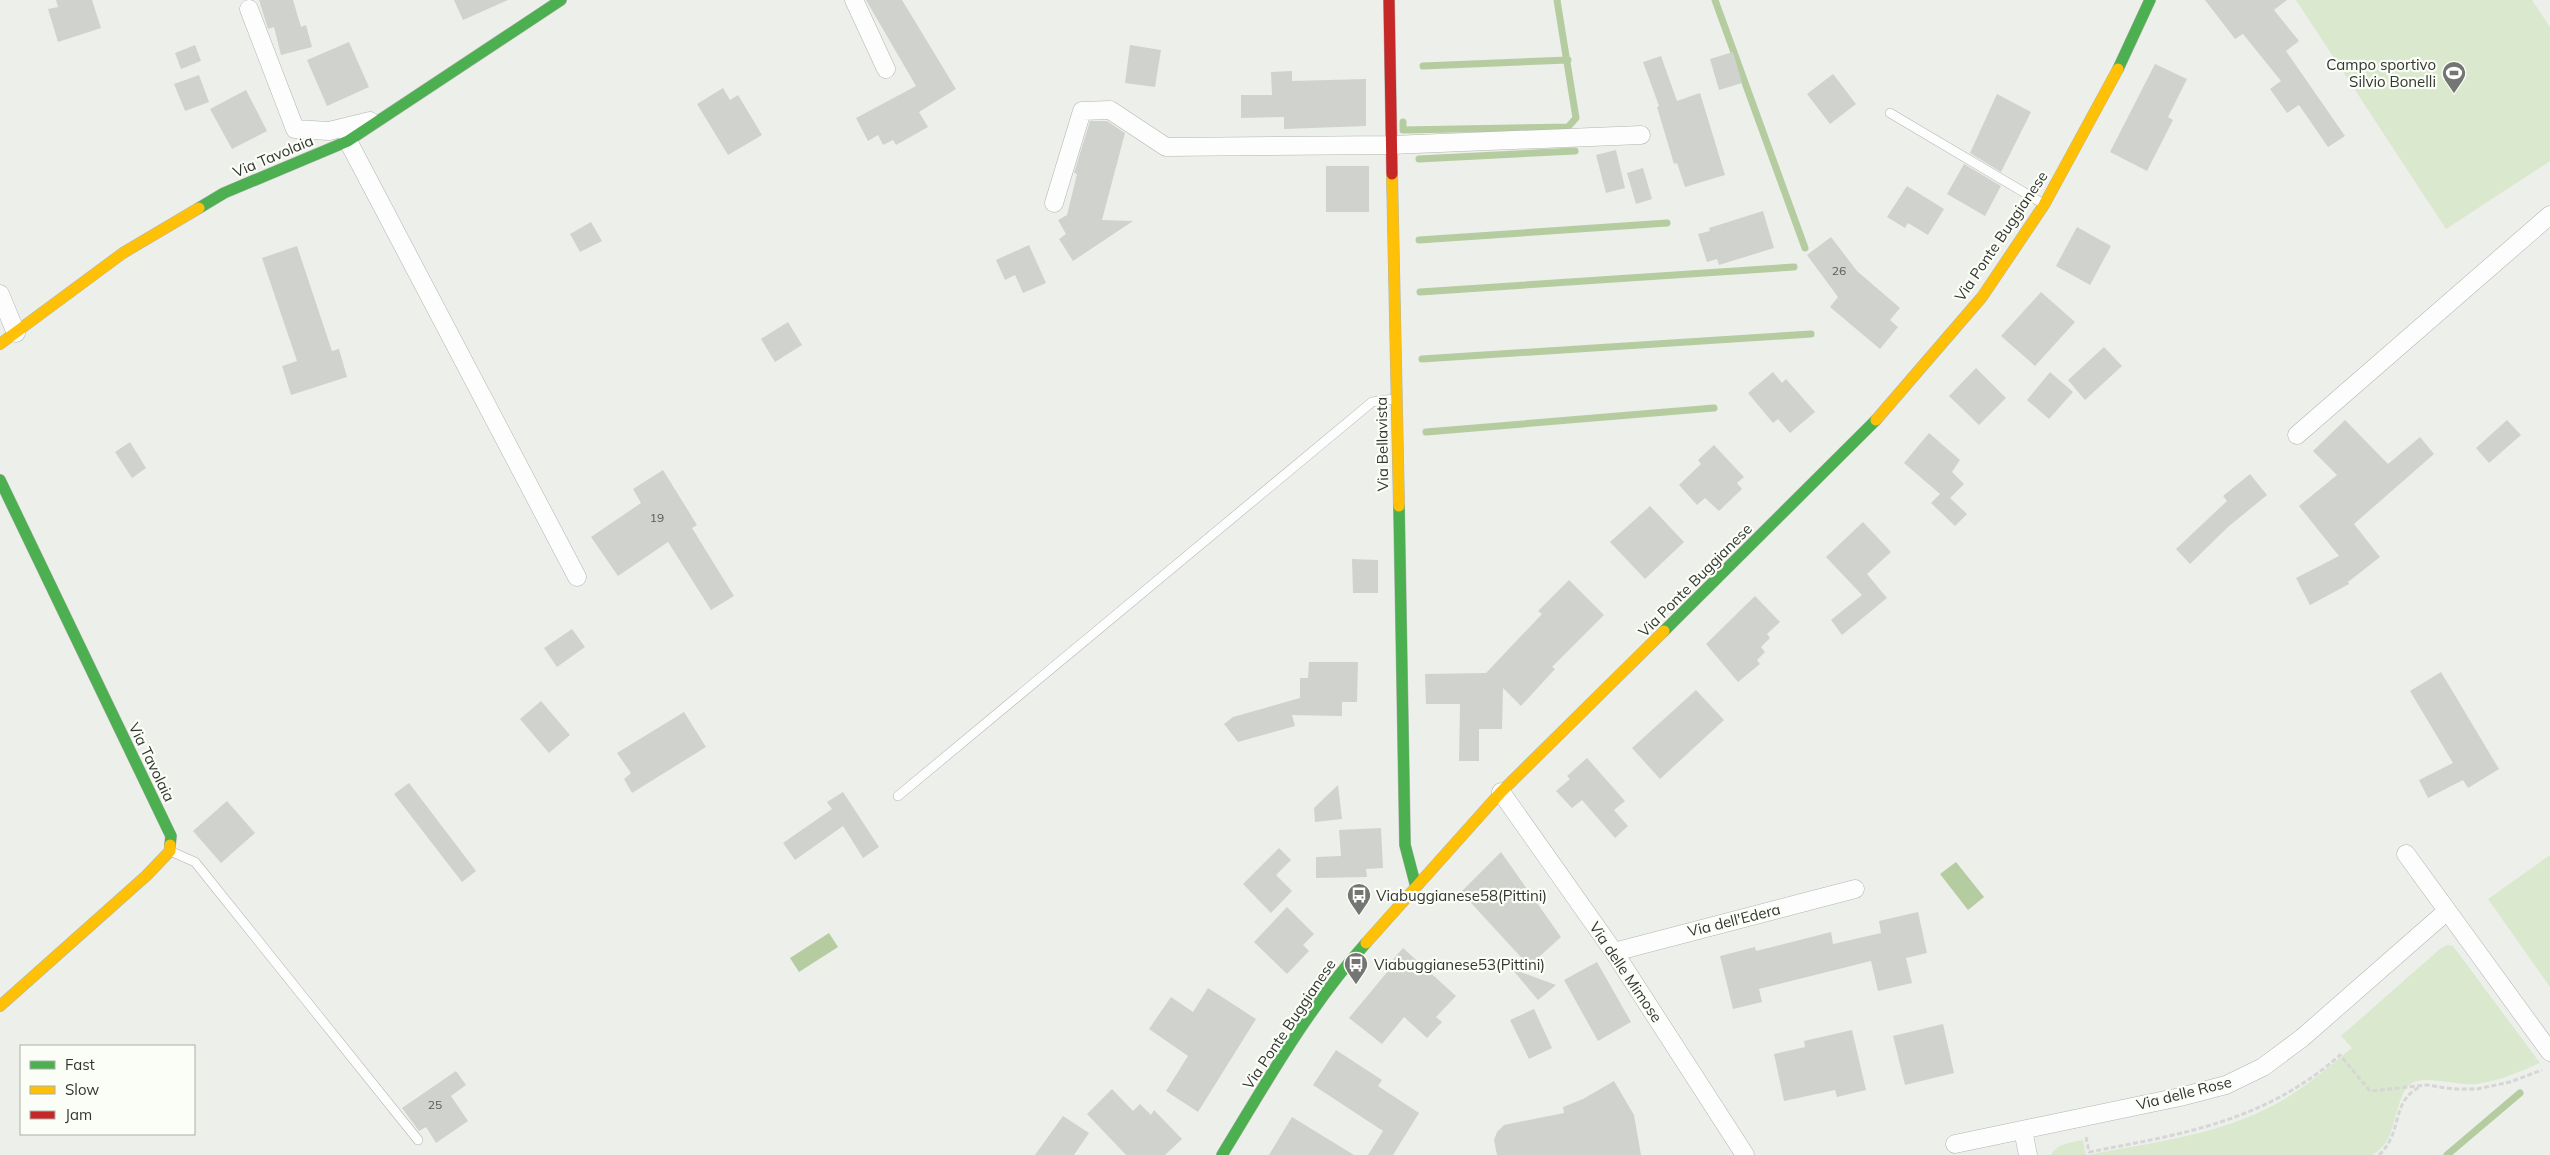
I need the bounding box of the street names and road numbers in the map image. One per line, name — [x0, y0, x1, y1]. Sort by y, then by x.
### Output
street label: Via Tavolaia — [230, 131, 316, 181]
street label: Via Ponte Buggianese — [1950, 167, 2052, 305]
street label: Via Bellavista — [1372, 397, 1392, 491]
street label: Via Ponte Buggianese — [1634, 519, 1756, 641]
street label: Via Tavolaia — [125, 719, 179, 805]
street label: Via dell'Edera — [1686, 899, 1782, 941]
street label: Via delle Mimose — [1585, 918, 1667, 1026]
street label: Via Ponte Buggianese — [1238, 955, 1340, 1093]
street label: Via delle Rose — [2134, 1072, 2234, 1114]

